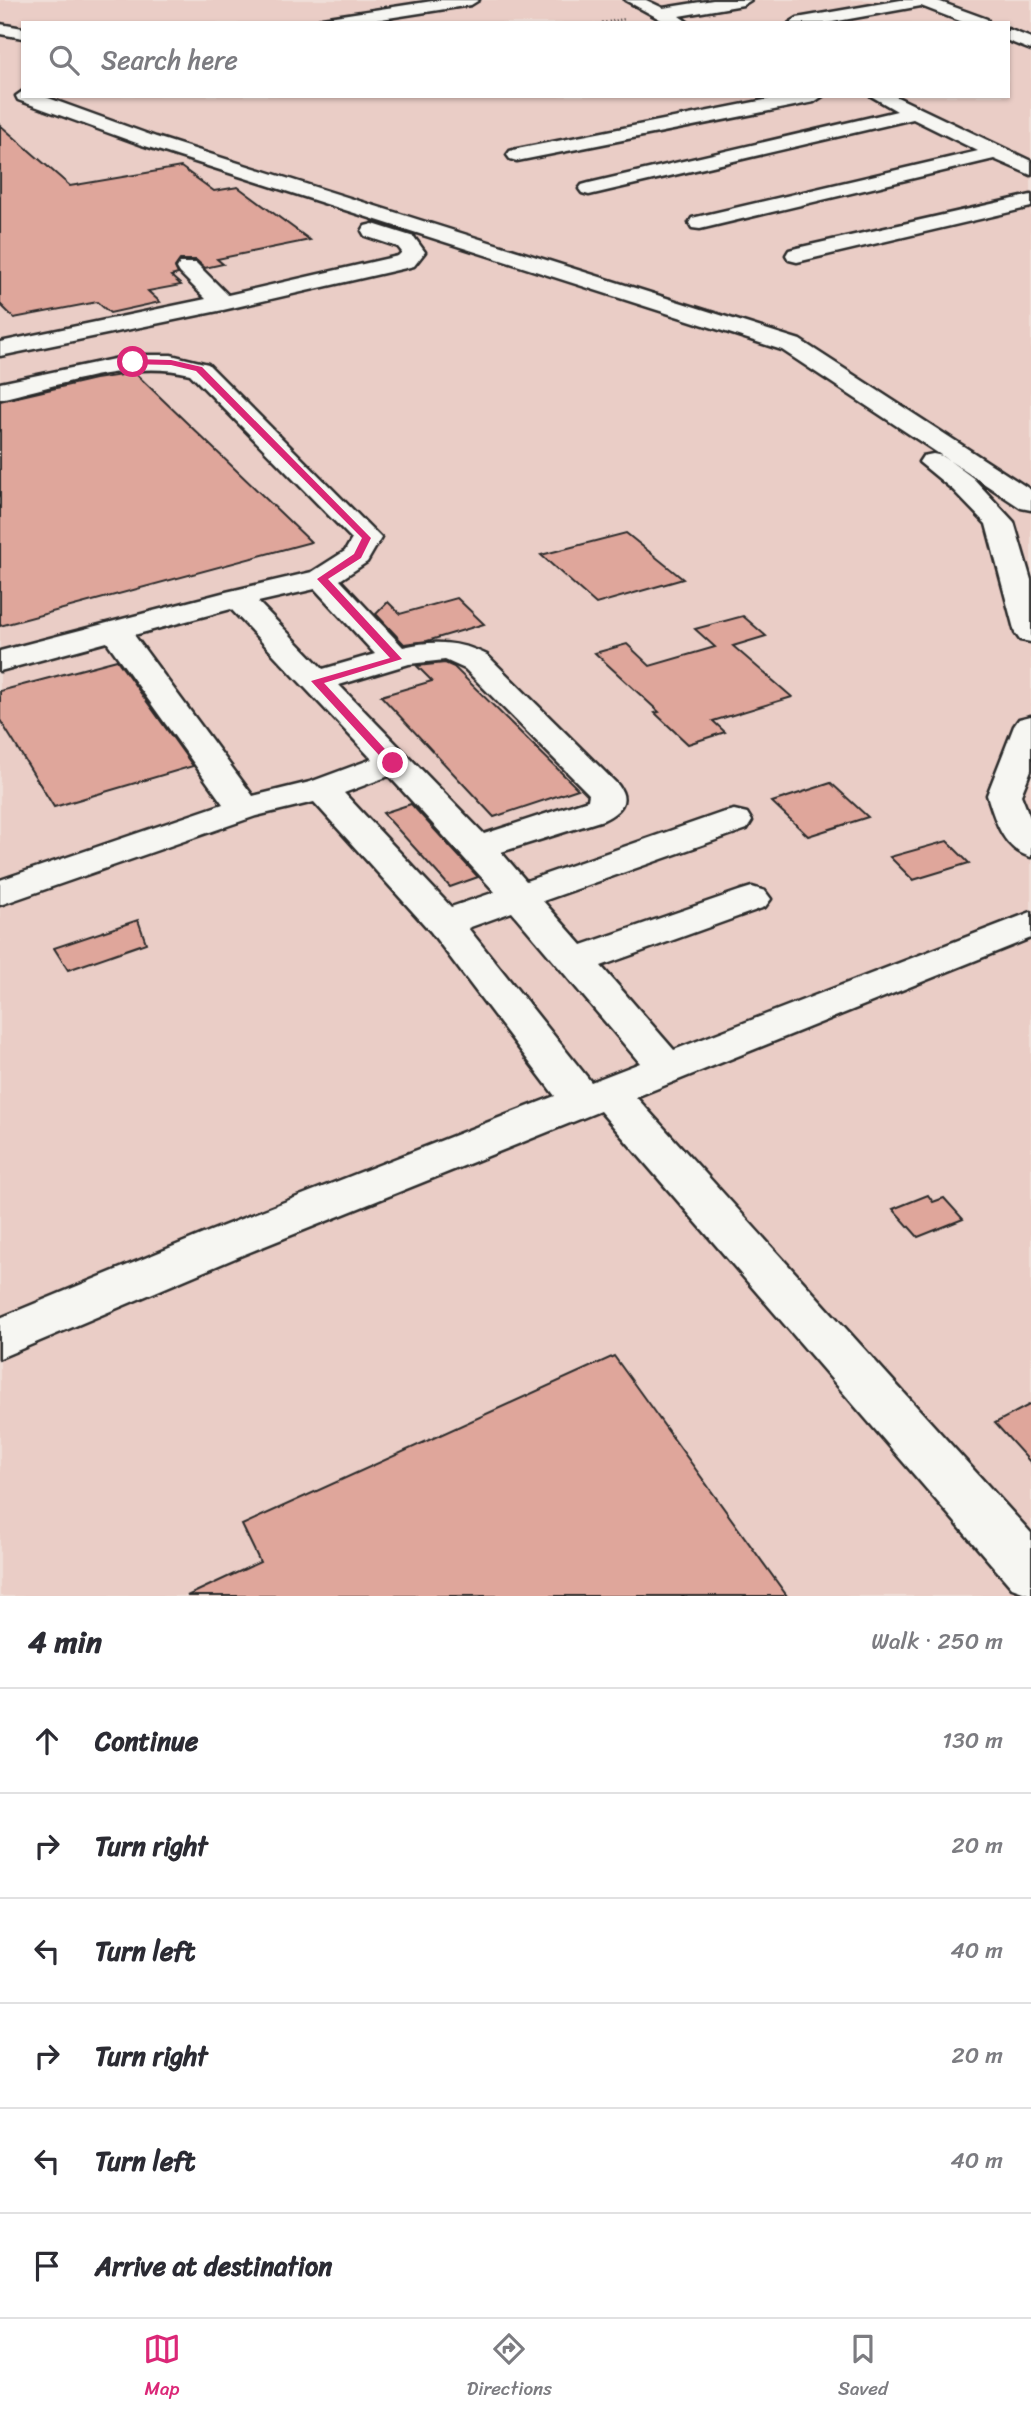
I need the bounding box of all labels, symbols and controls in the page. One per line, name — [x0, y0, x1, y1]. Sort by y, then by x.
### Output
search box — [21, 21, 1010, 98]
text: Search here — [101, 37, 238, 83]
icon: search — [45, 41, 83, 79]
route start — [117, 346, 148, 377]
route end — [377, 747, 408, 778]
text: 4 min — [28, 1615, 102, 1669]
text: Walk · 250 m — [871, 1621, 1003, 1662]
text: Continue — [95, 1718, 198, 1764]
text: 130 m — [942, 1720, 1003, 1761]
icon: ahead — [28, 1722, 66, 1760]
text: Turn right — [95, 1823, 208, 1869]
text: 20 m — [952, 1825, 1003, 1866]
icon: right — [28, 1827, 66, 1865]
text: Turn left — [95, 1928, 195, 1974]
text: 40 m — [950, 1930, 1003, 1971]
icon: left — [28, 1932, 66, 1970]
text: Turn right — [95, 2033, 208, 2079]
text: 20 m — [952, 2035, 1003, 2076]
icon: right — [28, 2037, 66, 2075]
text: Turn left — [95, 2138, 195, 2184]
text: 40 m — [950, 2140, 1003, 2181]
icon: left — [28, 2142, 66, 2180]
text: Arrive at destination — [95, 2243, 332, 2289]
icon: arrive — [28, 2247, 66, 2285]
tab: Map — [143, 2330, 181, 2405]
tab: Directions — [467, 2330, 552, 2405]
tab: Saved — [838, 2330, 888, 2405]

